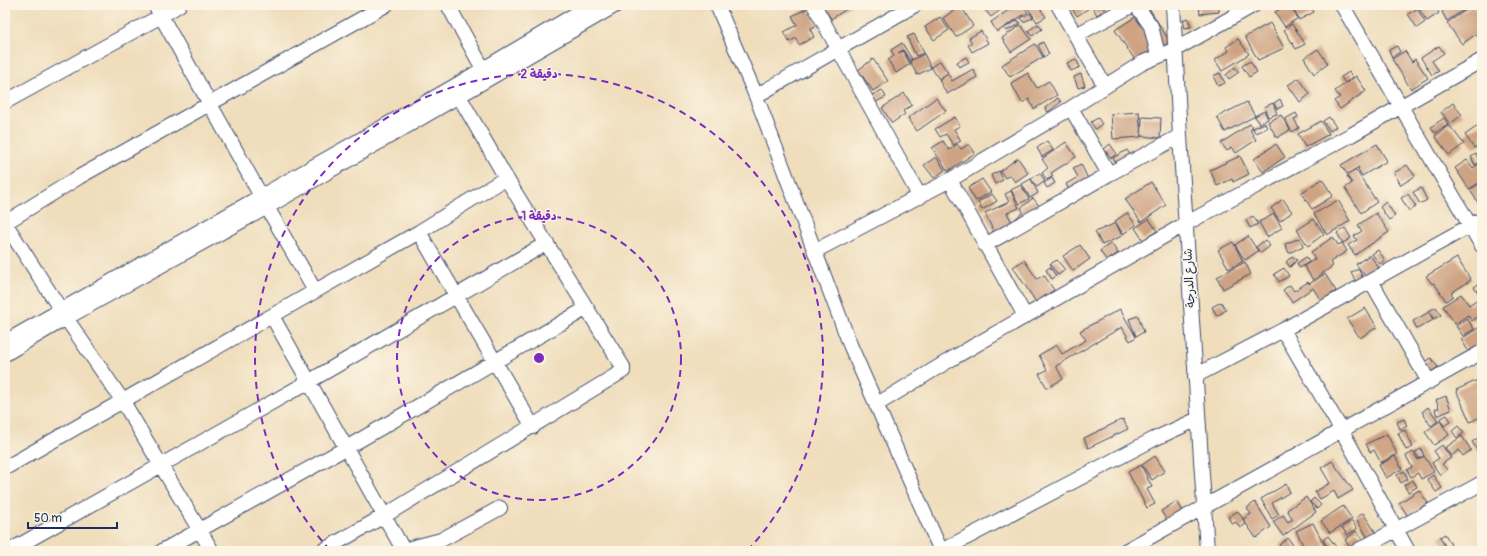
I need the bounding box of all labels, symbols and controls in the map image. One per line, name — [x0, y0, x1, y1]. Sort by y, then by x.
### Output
text: 2 دقيقة — [521, 67, 558, 82]
text: 1 دقيقة — [522, 209, 557, 224]
street label: شارع الدرجة — [1180, 248, 1200, 308]
centre of rings — [532, 351, 546, 365]
scale bar — [28, 504, 117, 530]
text: 50 m — [34, 511, 62, 526]

